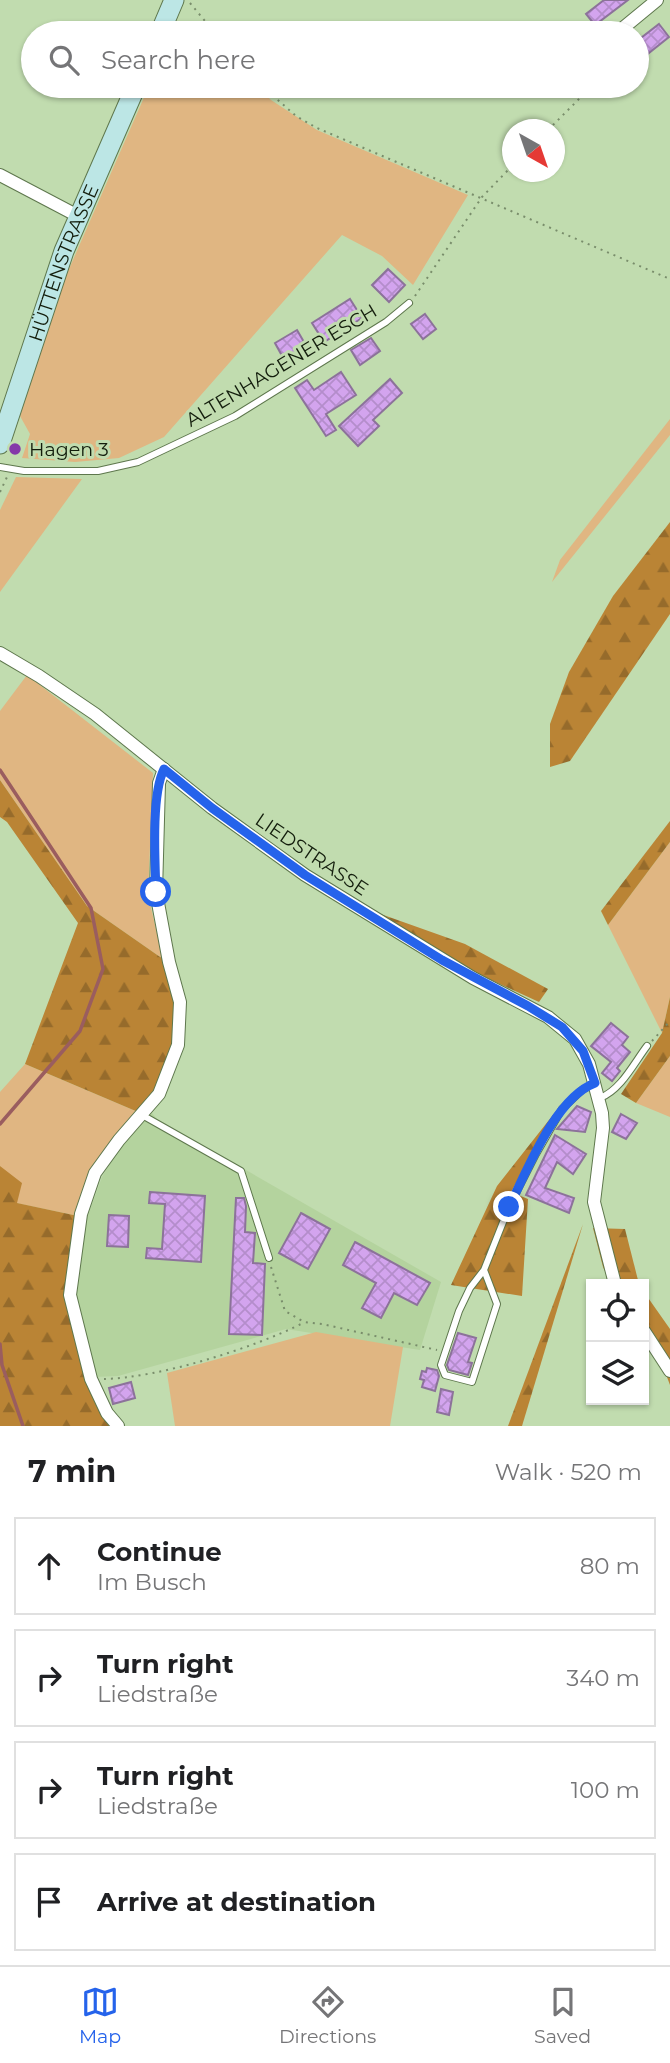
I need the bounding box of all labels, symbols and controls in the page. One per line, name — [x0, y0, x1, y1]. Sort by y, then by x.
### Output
search box — [21, 21, 649, 98]
icon: search — [45, 41, 83, 79]
text: Search here — [101, 44, 256, 76]
north arrow — [502, 119, 565, 182]
street label: HÜTTENSTRASSE — [24, 181, 104, 344]
street label: ALTENHAGENER ESCH — [182, 299, 381, 432]
place label: Hagen 3 — [29, 438, 109, 461]
marker: Hagen 3 — [7, 441, 23, 457]
street label: LIEDSTRASSE — [251, 808, 373, 901]
route start — [140, 876, 171, 907]
route end — [493, 1191, 524, 1222]
map controls — [586, 1279, 649, 1405]
button: locate — [586, 1279, 649, 1342]
button: layers — [586, 1342, 649, 1405]
text: 7 min — [28, 1453, 116, 1490]
text: Walk · 520 m — [495, 1458, 642, 1486]
text: Continue — [97, 1536, 222, 1568]
icon: ahead — [30, 1547, 68, 1585]
text: 80 m — [580, 1552, 640, 1580]
text: Im Busch — [97, 1568, 207, 1596]
text: Turn right — [97, 1648, 233, 1680]
icon: right — [30, 1659, 68, 1697]
text: 340 m — [566, 1664, 640, 1692]
text: Liedstraße — [97, 1680, 218, 1708]
text: Turn right — [97, 1760, 233, 1792]
icon: right — [30, 1771, 68, 1809]
text: 100 m — [571, 1776, 640, 1804]
text: Liedstraße — [97, 1792, 218, 1820]
icon: arrive — [30, 1883, 68, 1921]
text: Arrive at destination — [97, 1886, 376, 1918]
tab: Map — [79, 1983, 121, 2048]
tab: Directions — [279, 1983, 376, 2048]
tab: Saved — [534, 1983, 591, 2048]

